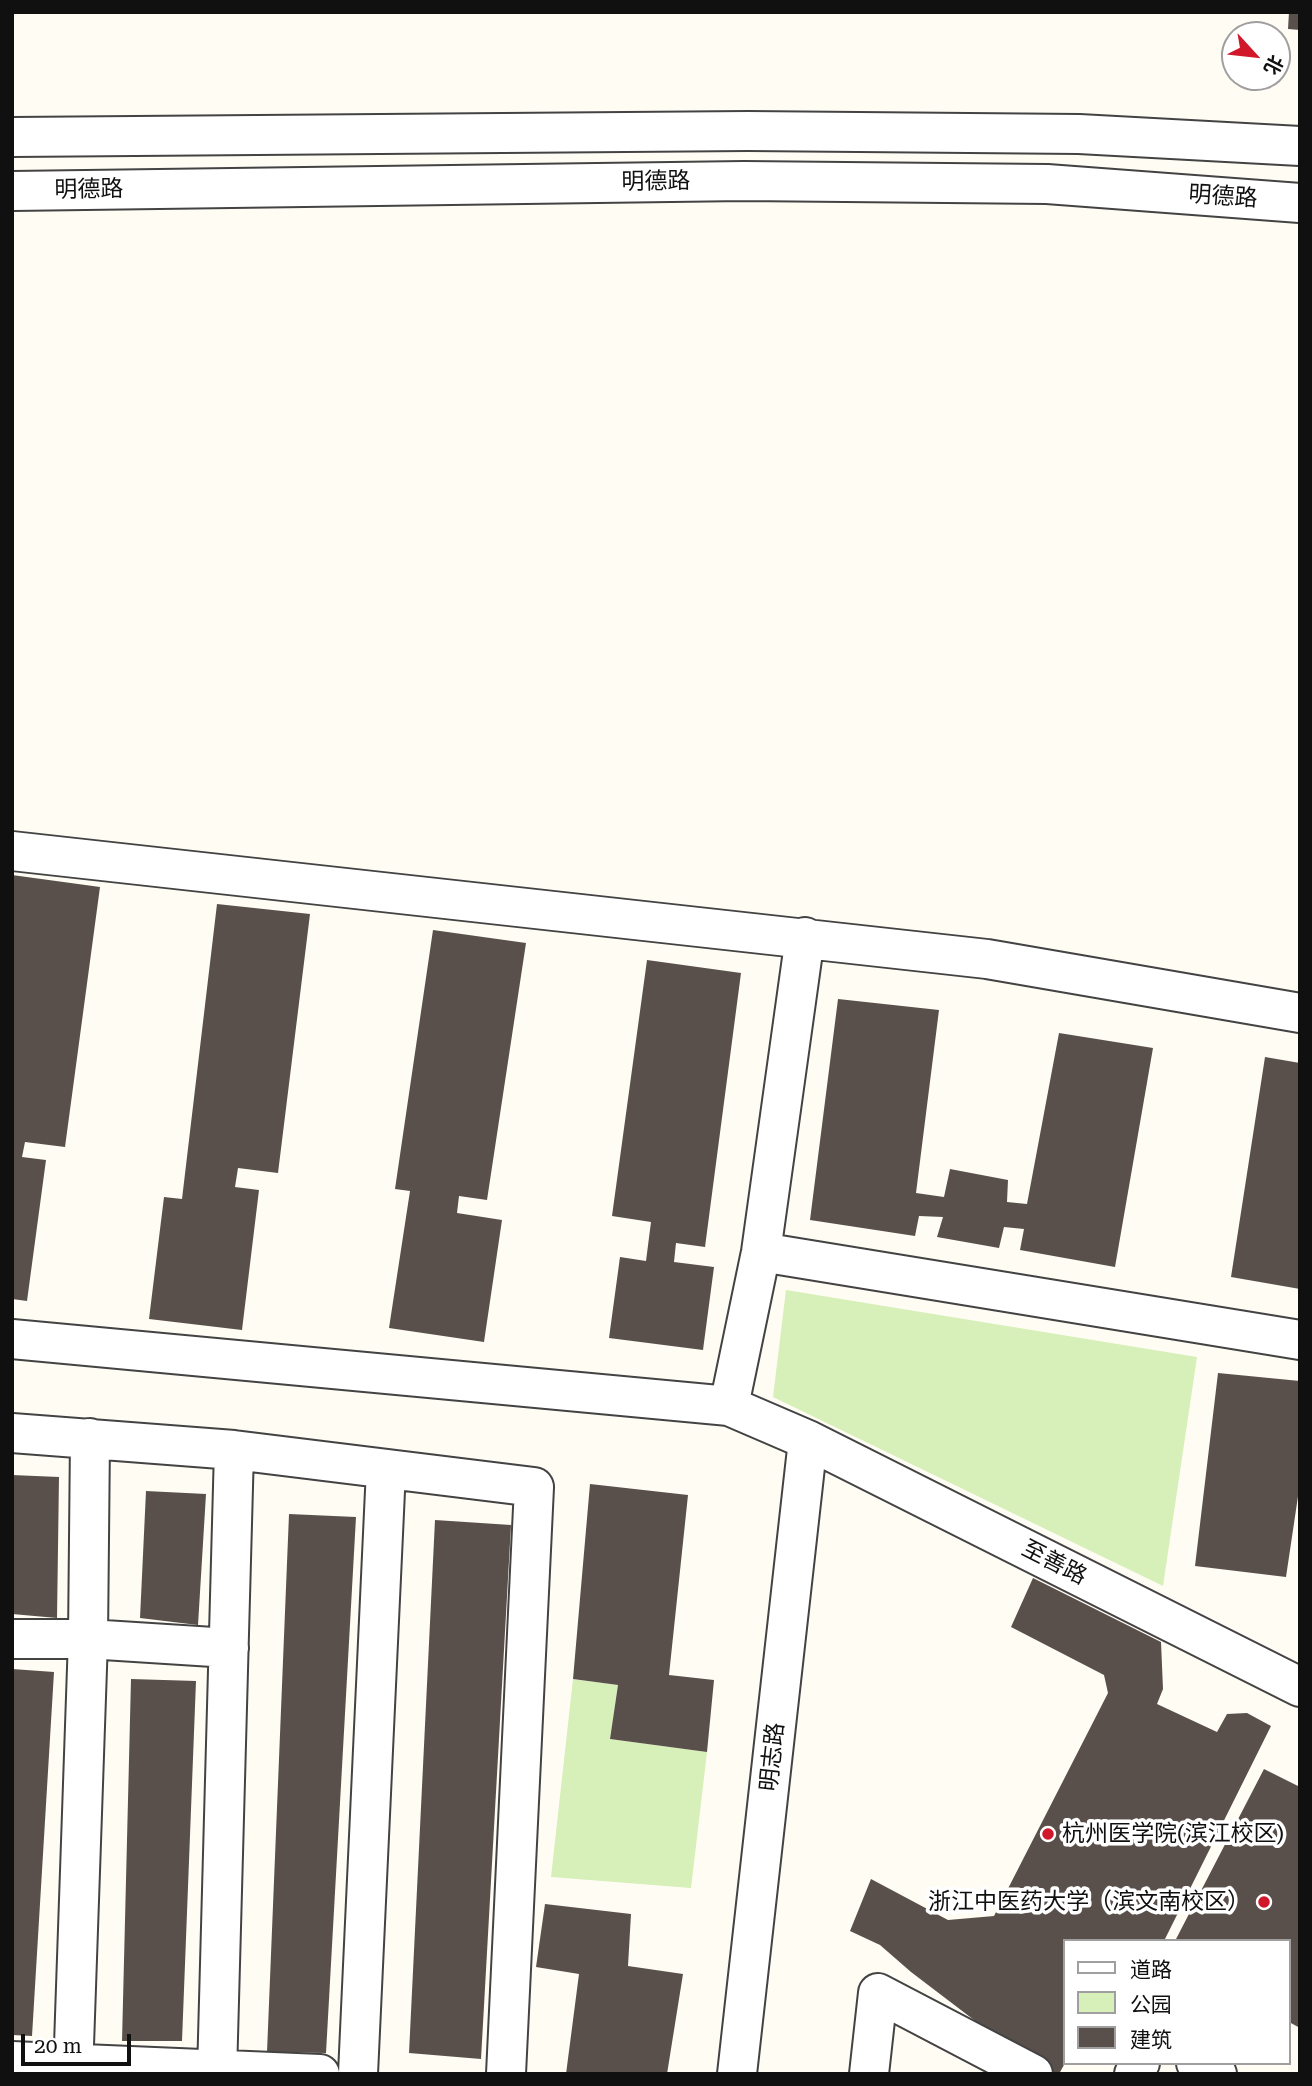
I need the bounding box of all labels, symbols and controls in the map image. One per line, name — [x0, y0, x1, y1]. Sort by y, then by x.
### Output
north arrow — [1221, 21, 1291, 91]
text: 北 — [1259, 51, 1288, 79]
street label: 明德路 — [621, 168, 691, 196]
street label: 明德路 — [54, 176, 124, 204]
street label: 明德路 — [1188, 181, 1258, 213]
street label: 至善路 — [1017, 1535, 1091, 1591]
street label: 明志路 — [756, 1721, 790, 1793]
place label: 杭州医学院(滨江校区) — [1062, 1820, 1284, 1848]
marker: 杭州医学院(滨江校区) — [1040, 1826, 1056, 1842]
place label: 浙江中医药大学（滨文南校区） — [928, 1888, 1250, 1916]
marker: 浙江中医药大学（滨文南校区） — [1256, 1894, 1272, 1910]
legend — [1064, 1939, 1291, 2065]
text: 道路 — [1130, 1958, 1172, 1982]
text: 公园 — [1130, 1993, 1172, 2017]
scale bar — [24, 2020, 135, 2064]
text: 建筑 — [1130, 2028, 1172, 2052]
text: 20 m — [34, 2034, 82, 2058]

